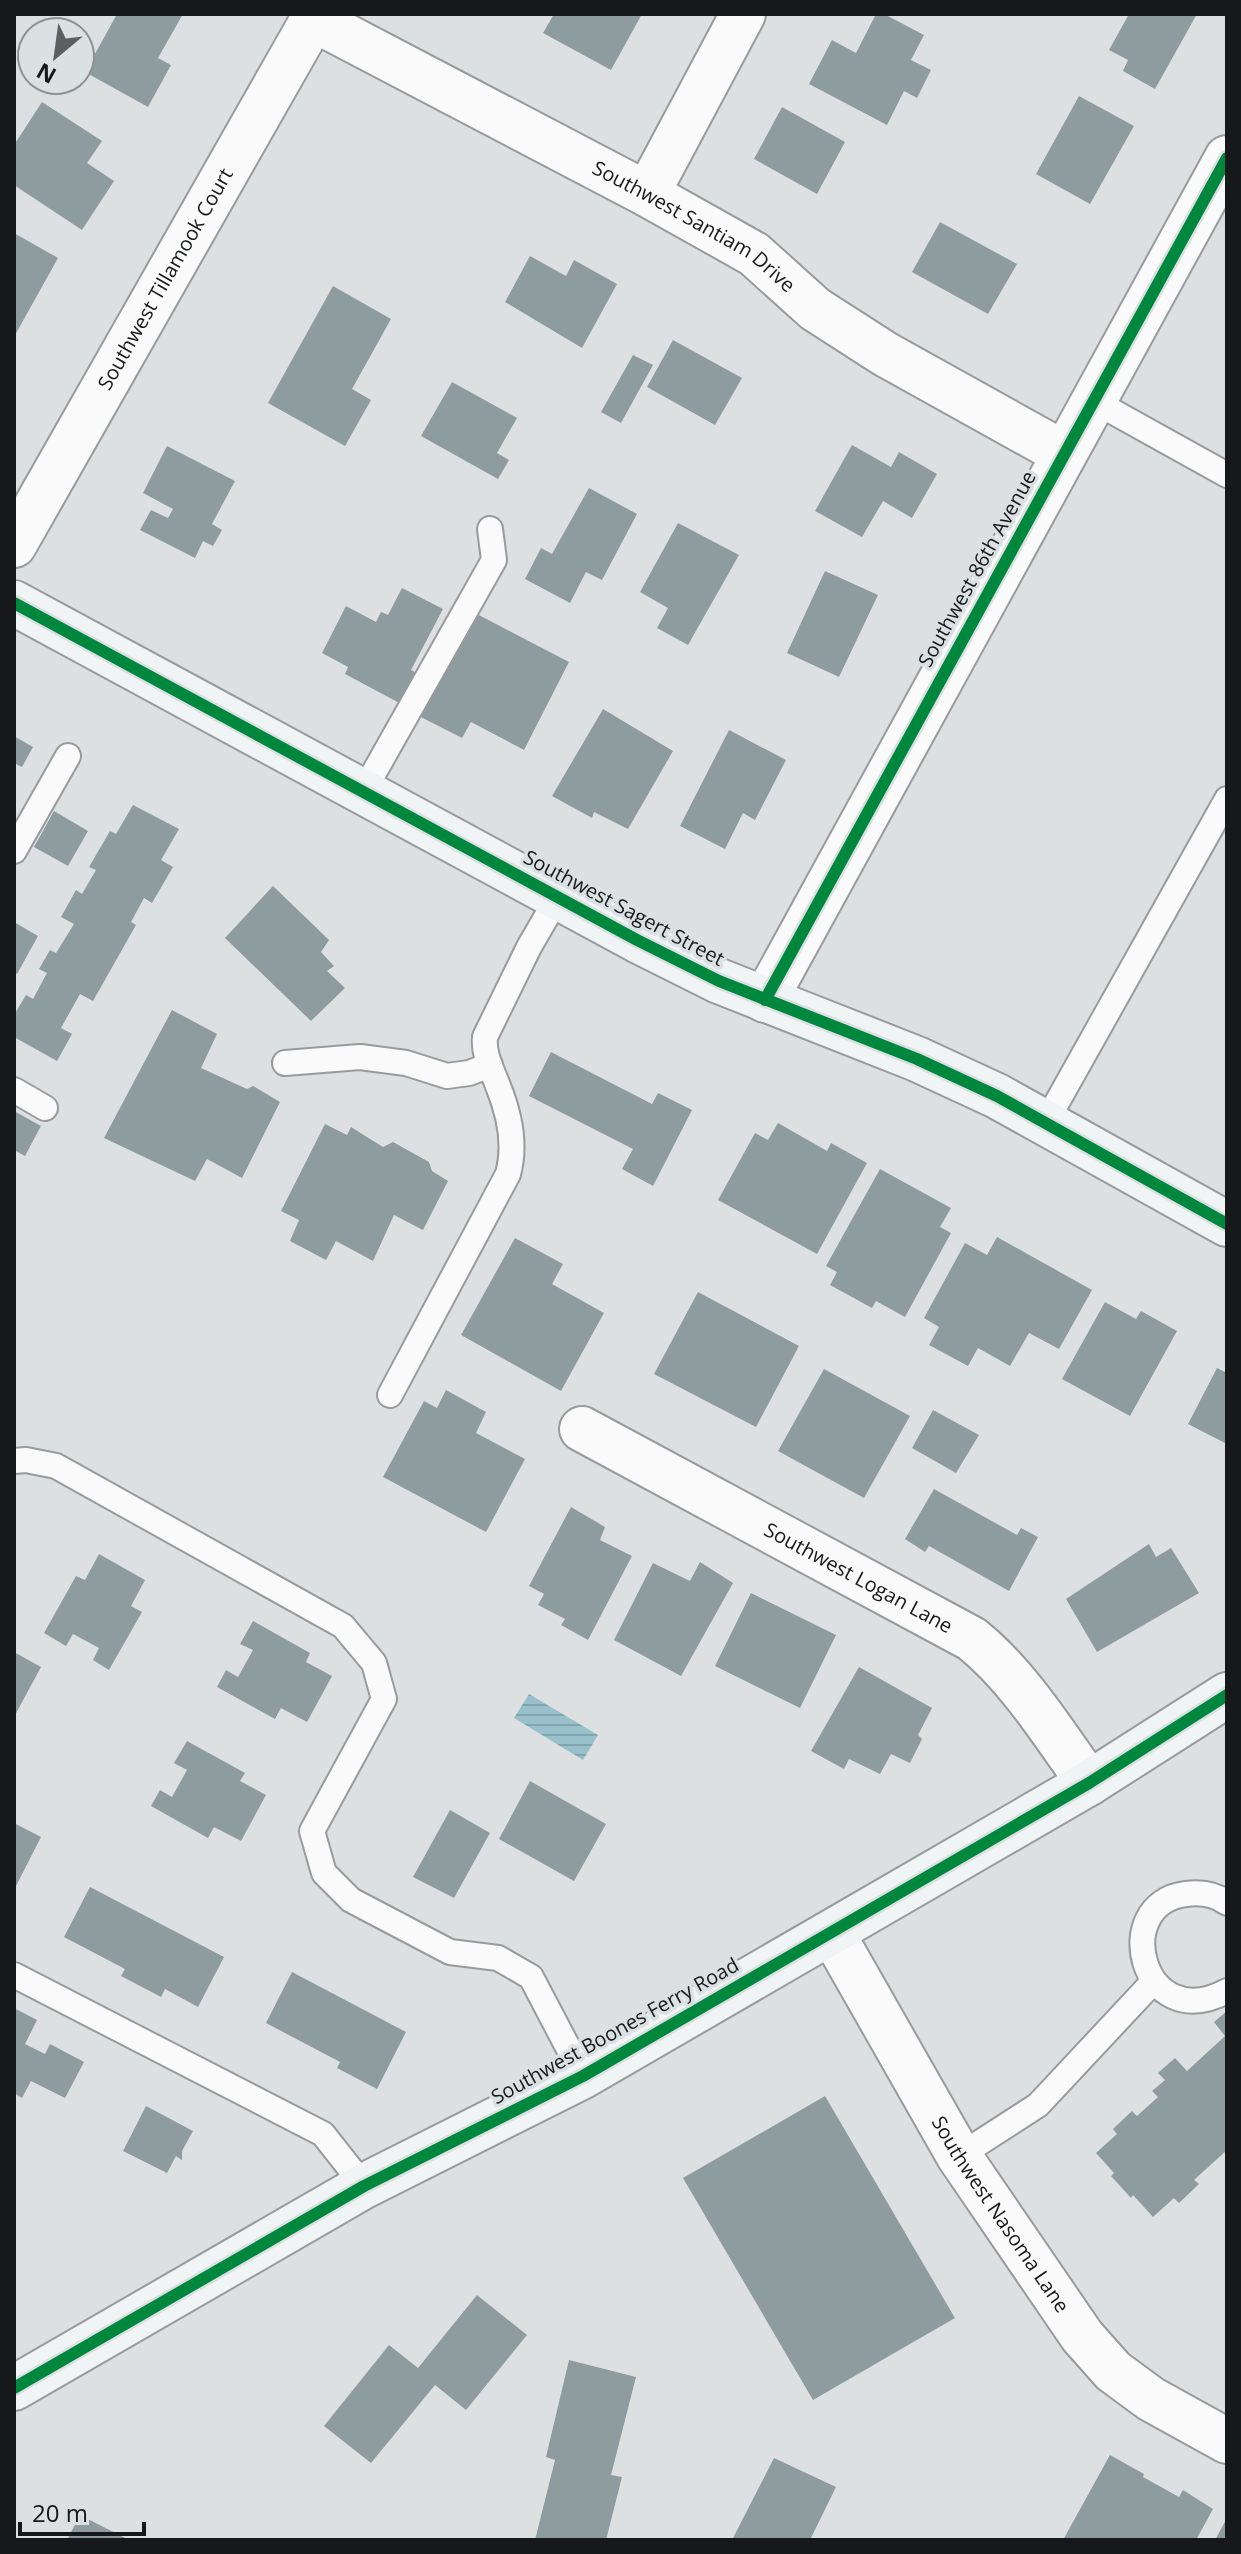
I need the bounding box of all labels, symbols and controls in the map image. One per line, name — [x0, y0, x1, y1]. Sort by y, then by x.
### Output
north arrow — [16, 16, 96, 96]
text: N — [31, 57, 61, 92]
street label: Southwest Santiam Drive — [588, 154, 801, 298]
street label: Southwest Tillamook Court — [91, 163, 239, 395]
street label: Southwest 86th Avenue — [911, 466, 1042, 672]
street label: Southwest Sagert Street — [519, 843, 729, 972]
street label: Southwest Logan Lane — [760, 1516, 958, 1639]
street label: Southwest Boones Ferry Road — [486, 1951, 743, 2110]
street label: Southwest Nasoma Lane — [926, 2111, 1076, 2318]
scale bar — [20, 2486, 144, 2536]
text: 20 m — [32, 2496, 88, 2529]

